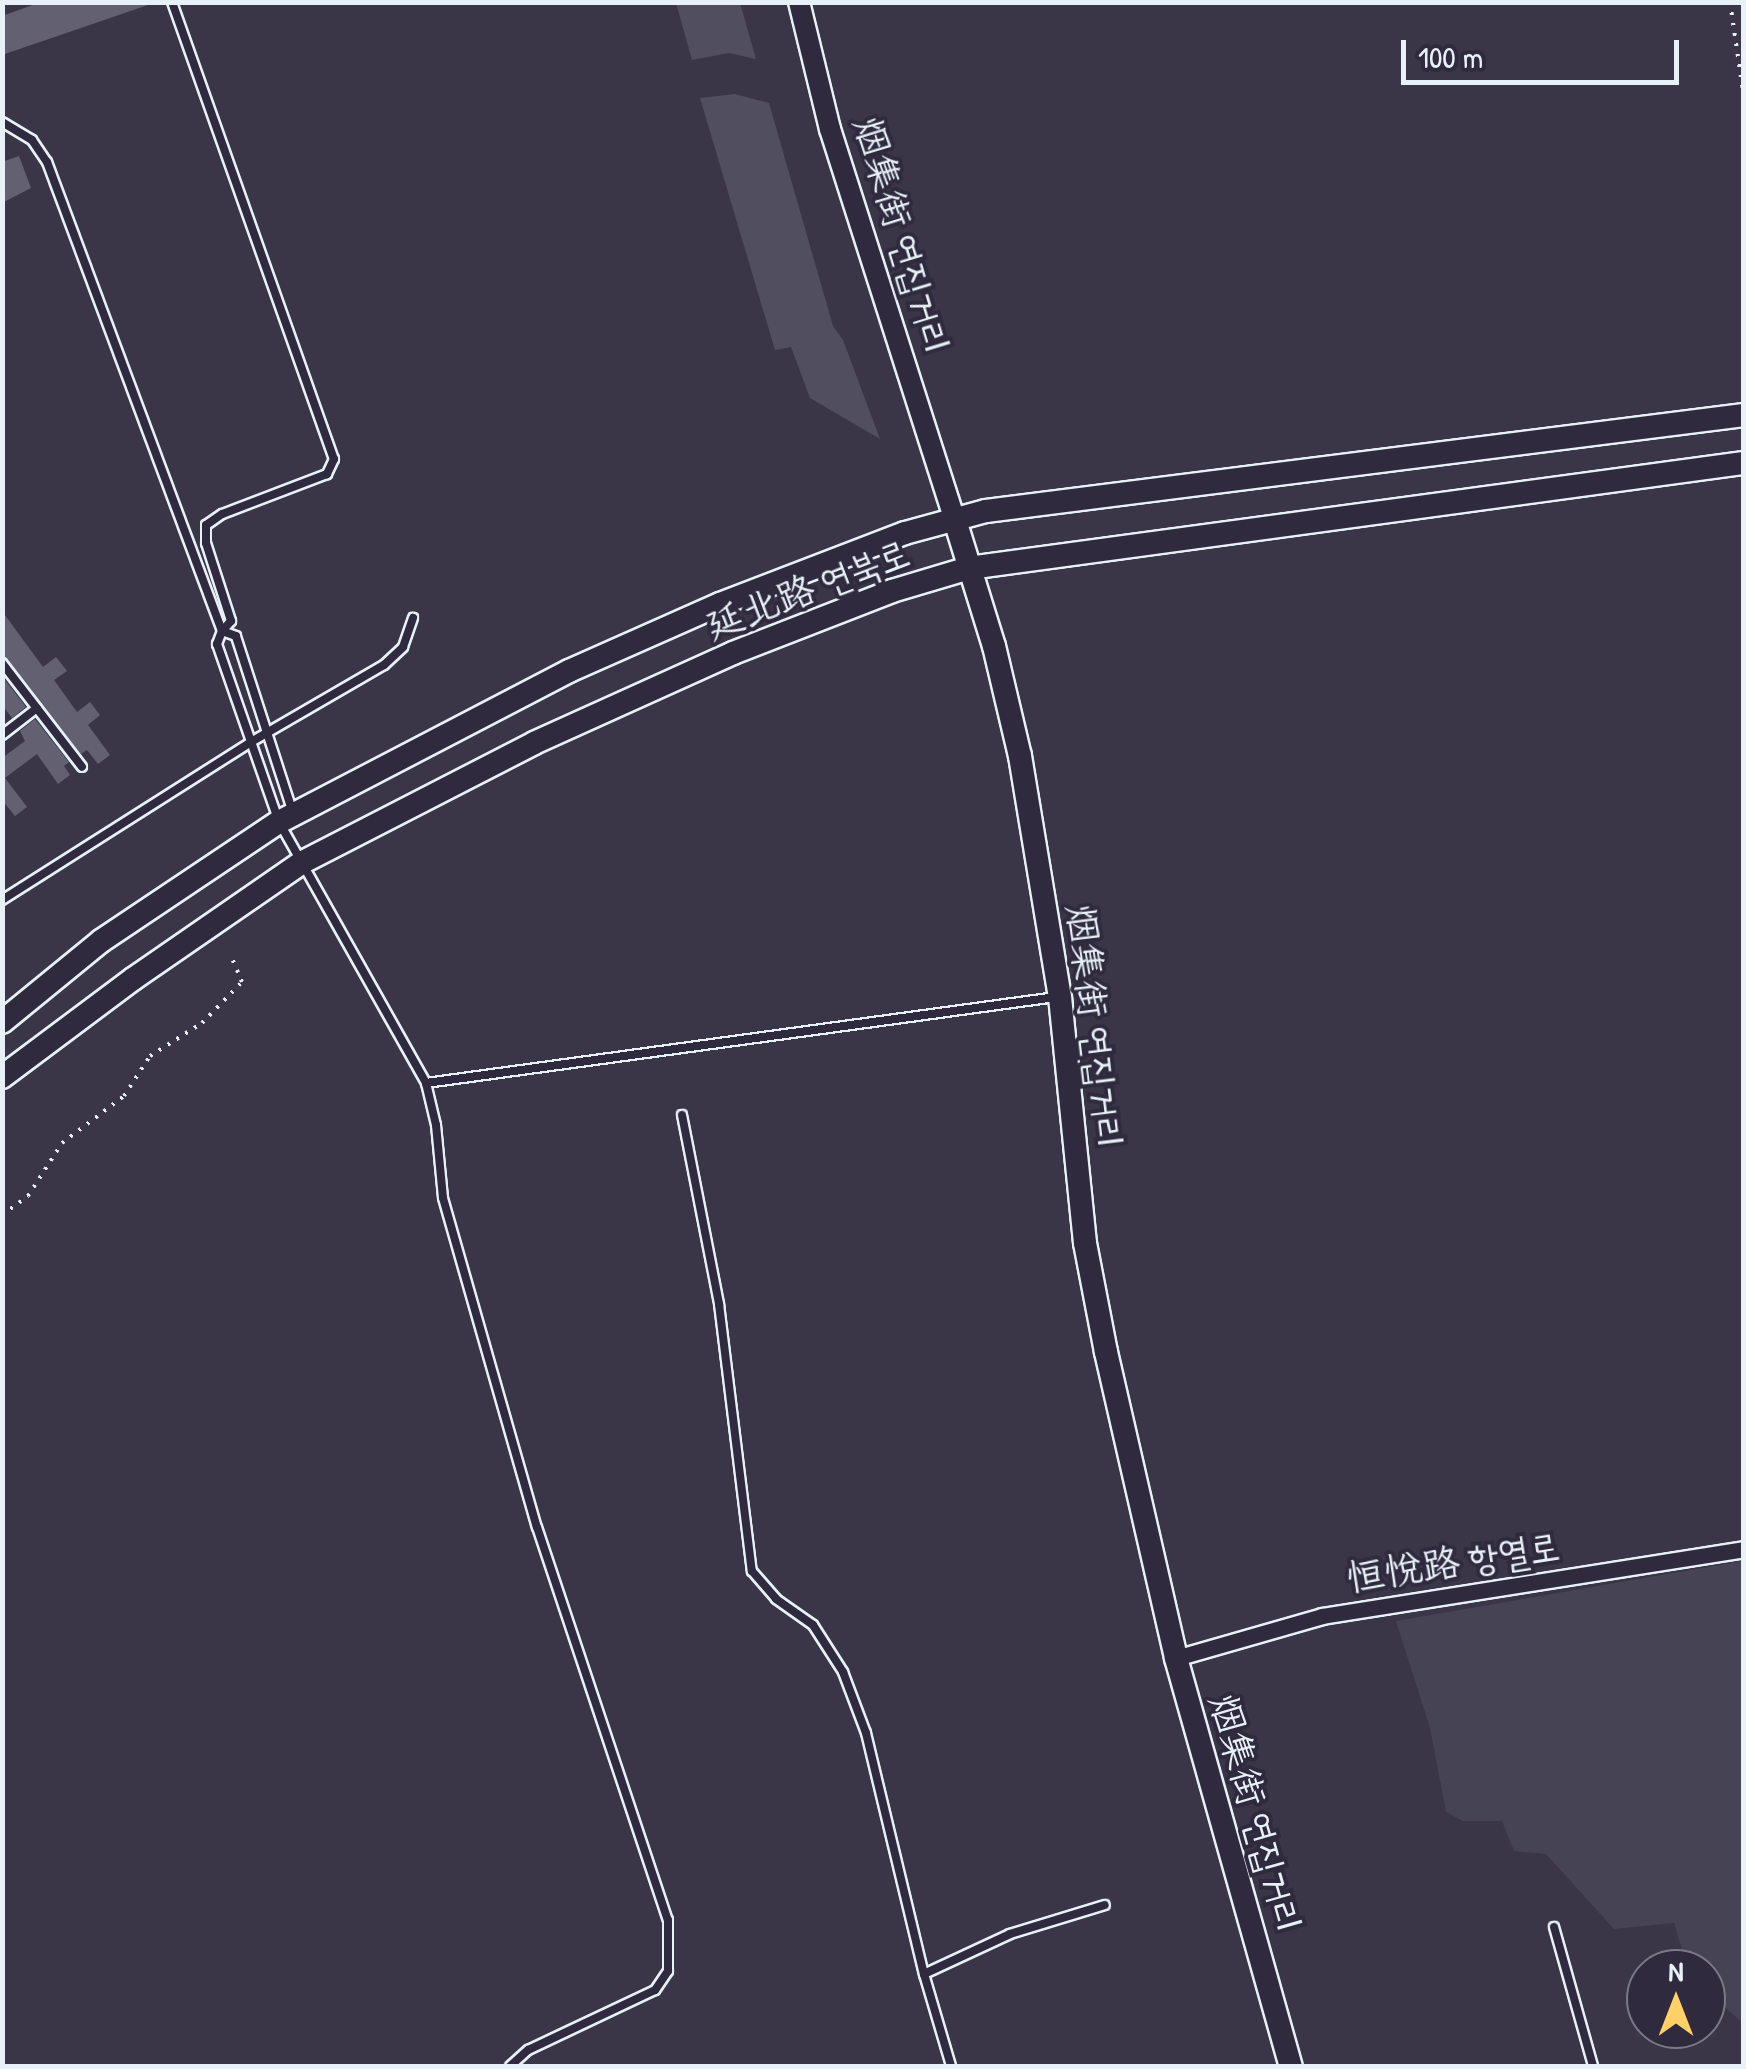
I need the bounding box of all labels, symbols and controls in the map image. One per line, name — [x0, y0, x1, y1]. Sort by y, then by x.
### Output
scale bar — [1406, 20, 1684, 82]
text: 100 m — [1418, 37, 1483, 77]
street label: 烟集街 연집거리 — [844, 111, 960, 359]
street label: 延北路 연북로 — [699, 529, 915, 649]
street label: 烟集街 연집거리 — [1057, 902, 1133, 1150]
street label: 恒悦路 항열로 — [1344, 1523, 1562, 1601]
street label: 烟集街 연집거리 — [1200, 1689, 1312, 1937]
north arrow — [1626, 1949, 1726, 2049]
text: N — [1669, 1952, 1683, 1990]

